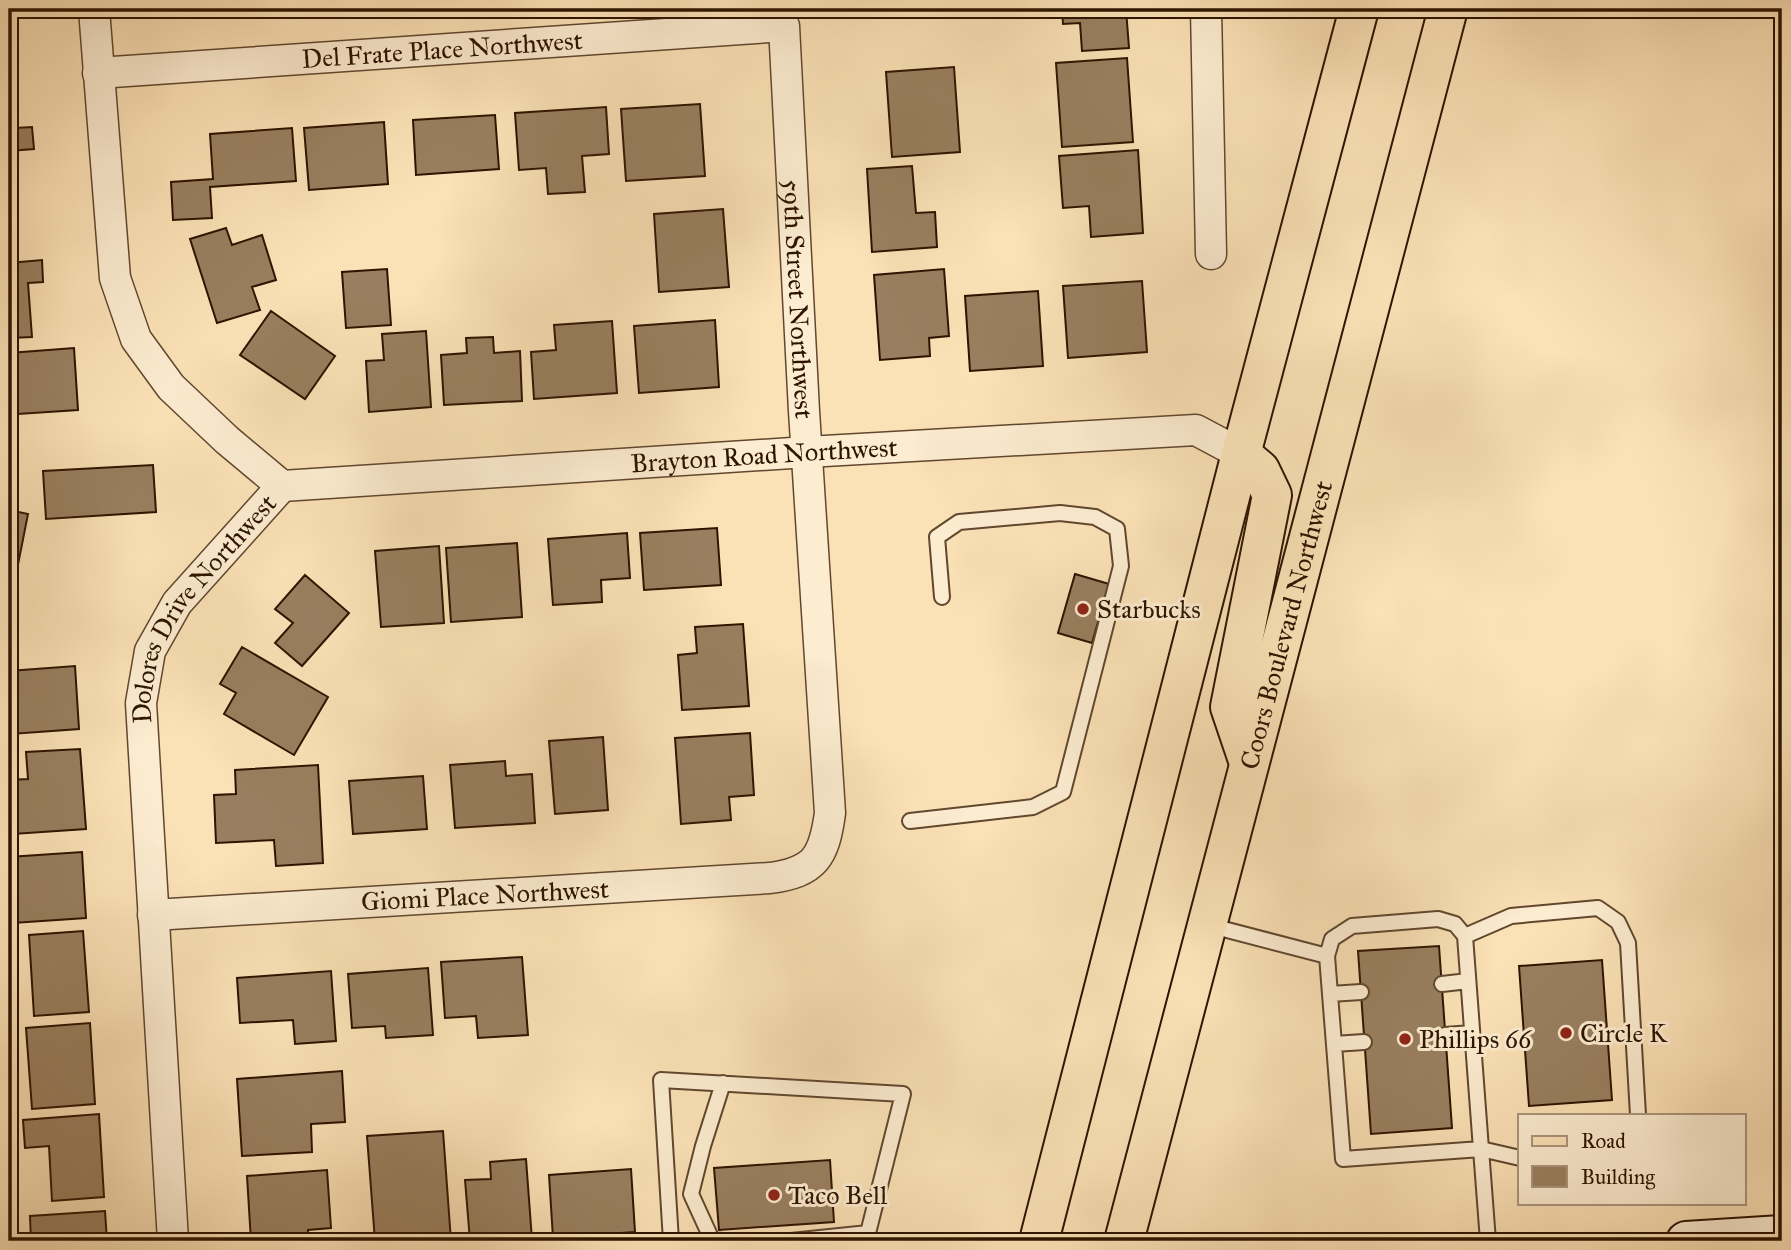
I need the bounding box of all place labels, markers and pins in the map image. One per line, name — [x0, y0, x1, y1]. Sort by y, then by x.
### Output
place label: Starbucks — [1097, 593, 1201, 625]
marker: Starbucks — [1075, 601, 1091, 617]
place label: Circle K — [1580, 1017, 1668, 1049]
place label: Phillips 66 — [1419, 1023, 1532, 1055]
marker: Circle K — [1558, 1025, 1574, 1041]
marker: Phillips 66 — [1397, 1031, 1413, 1047]
place label: Taco Bell — [788, 1179, 887, 1211]
marker: Taco Bell — [766, 1187, 782, 1203]

